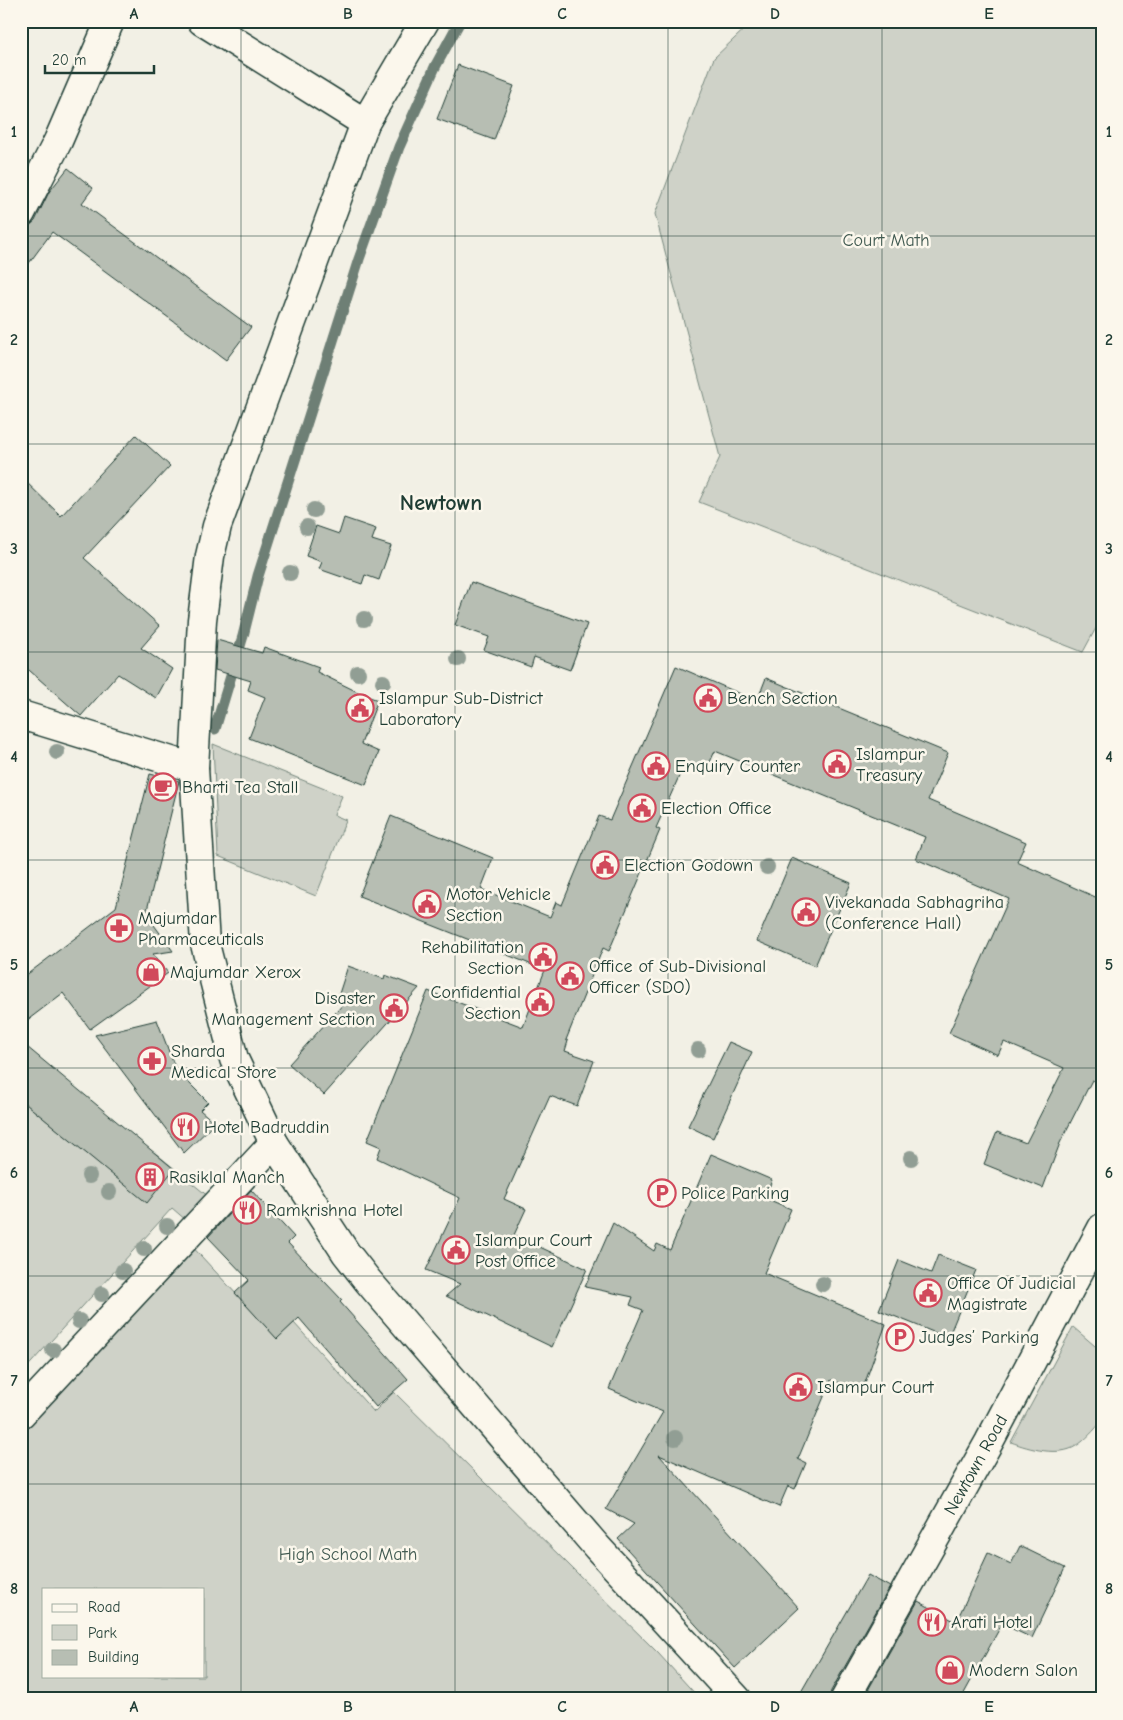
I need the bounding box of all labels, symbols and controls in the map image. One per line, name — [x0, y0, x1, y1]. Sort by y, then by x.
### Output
text: A — [130, 5, 139, 23]
text: B — [343, 5, 353, 23]
text: C — [557, 5, 567, 23]
text: D — [770, 5, 780, 23]
text: E — [984, 5, 994, 23]
scale bar — [45, 42, 154, 74]
text: 20 m — [52, 51, 86, 69]
text: 1 — [11, 123, 17, 141]
text: 1 — [1106, 123, 1112, 141]
park label: Court Math — [842, 230, 930, 251]
text: 2 — [10, 331, 18, 349]
text: 2 — [1105, 331, 1113, 349]
district label: Newtown — [400, 490, 482, 516]
text: 3 — [10, 540, 18, 558]
text: 3 — [1105, 540, 1113, 558]
public building icon: Bench Section — [693, 683, 723, 713]
place label: Islampur Sub-District Laboratory — [379, 688, 544, 730]
place label: Bench Section — [727, 688, 838, 709]
public building icon: Islampur Sub-District Laboratory — [345, 693, 375, 723]
place label: Islampur Treasury — [856, 744, 925, 786]
text: 4 — [10, 748, 18, 766]
text: 4 — [1105, 748, 1113, 766]
public building icon: Islampur Treasury — [822, 749, 852, 779]
public building icon: Enquiry Counter — [641, 751, 671, 781]
place label: Enquiry Counter — [675, 756, 801, 777]
cafe icon: Bharti Tea Stall — [148, 772, 178, 802]
place label: Bharti Tea Stall — [182, 777, 299, 798]
public building icon: Election Office — [627, 793, 657, 823]
place label: Election Office — [661, 798, 772, 819]
public building icon: Election Godown — [590, 850, 620, 880]
place label: Election Godown — [624, 855, 753, 876]
place label: Motor Vehicle Section — [446, 884, 551, 926]
public building icon: Motor Vehicle Section — [412, 889, 442, 919]
place label: Vivekanada Sabhagriha (Conference Hall) — [825, 892, 1004, 934]
public building icon: Vivekanada Sabhagriha (Conference Hall) — [791, 897, 821, 927]
place label: Majumdar Pharmaceuticals — [138, 908, 264, 950]
pharmacy icon: Majumdar Pharmaceuticals — [104, 913, 134, 943]
place label: Rehabilitation Section — [421, 937, 524, 979]
public building icon: Rehabilitation Section — [528, 942, 558, 972]
text: 5 — [10, 956, 18, 974]
place label: Office of Sub-Divisional Officer (SDO) — [589, 956, 766, 998]
text: 5 — [1105, 956, 1113, 974]
shop icon: Majumdar Xerox — [136, 957, 166, 987]
public building icon: Office of Sub-Divisional Officer (SDO) — [555, 961, 585, 991]
place label: Majumdar Xerox — [170, 962, 301, 983]
place label: Confidential Section — [430, 982, 521, 1024]
public building icon: Confidential Section — [525, 987, 555, 1017]
place label: Disaster Management Section — [211, 988, 376, 1030]
public building icon: Disaster Management Section — [379, 993, 409, 1023]
place label: Sharda Medical Store — [171, 1041, 277, 1083]
pharmacy icon: Sharda Medical Store — [137, 1046, 167, 1076]
restaurant icon: Hotel Badruddin — [170, 1112, 200, 1142]
place label: Hotel Badruddin — [204, 1117, 329, 1138]
building icon: Rasiklal Manch — [135, 1162, 165, 1192]
text: 6 — [10, 1164, 18, 1182]
text: 6 — [1105, 1164, 1113, 1182]
place label: Rasiklal Manch — [169, 1167, 285, 1188]
parking icon: Police Parking — [647, 1178, 677, 1208]
place label: Police Parking — [681, 1183, 790, 1204]
restaurant icon: Ramkrishna Hotel — [232, 1195, 262, 1225]
place label: Ramkrishna Hotel — [266, 1200, 403, 1221]
place label: Islampur Court Post Office — [475, 1230, 592, 1272]
public building icon: Islampur Court Post Office — [441, 1235, 471, 1265]
place label: Office Of Judicial Magistrate — [947, 1273, 1076, 1315]
public building icon: Office Of Judicial Magistrate — [913, 1278, 943, 1308]
parking icon: Judges’ Parking — [885, 1322, 915, 1352]
place label: Judges’ Parking — [919, 1327, 1039, 1348]
text: 7 — [10, 1372, 18, 1390]
public building icon: Islampur Court — [783, 1372, 813, 1402]
text: 7 — [1105, 1372, 1113, 1390]
place label: Islampur Court — [817, 1377, 934, 1398]
street label: Newtown Road — [940, 1411, 1012, 1519]
park label: High School Math — [279, 1544, 417, 1565]
text: 8 — [10, 1580, 18, 1598]
text: 8 — [1105, 1580, 1113, 1598]
legend — [42, 1588, 205, 1678]
text: Road — [88, 1598, 120, 1616]
restaurant icon: Arati Hotel — [917, 1607, 947, 1637]
place label: Arati Hotel — [951, 1612, 1033, 1633]
text: Park — [88, 1624, 117, 1642]
text: Building — [88, 1648, 139, 1666]
shop icon: Modern Salon — [935, 1655, 965, 1685]
place label: Modern Salon — [969, 1660, 1078, 1681]
text: A — [130, 1698, 139, 1716]
text: B — [343, 1698, 353, 1716]
text: C — [557, 1698, 567, 1716]
text: D — [770, 1698, 780, 1716]
text: E — [984, 1698, 994, 1716]

